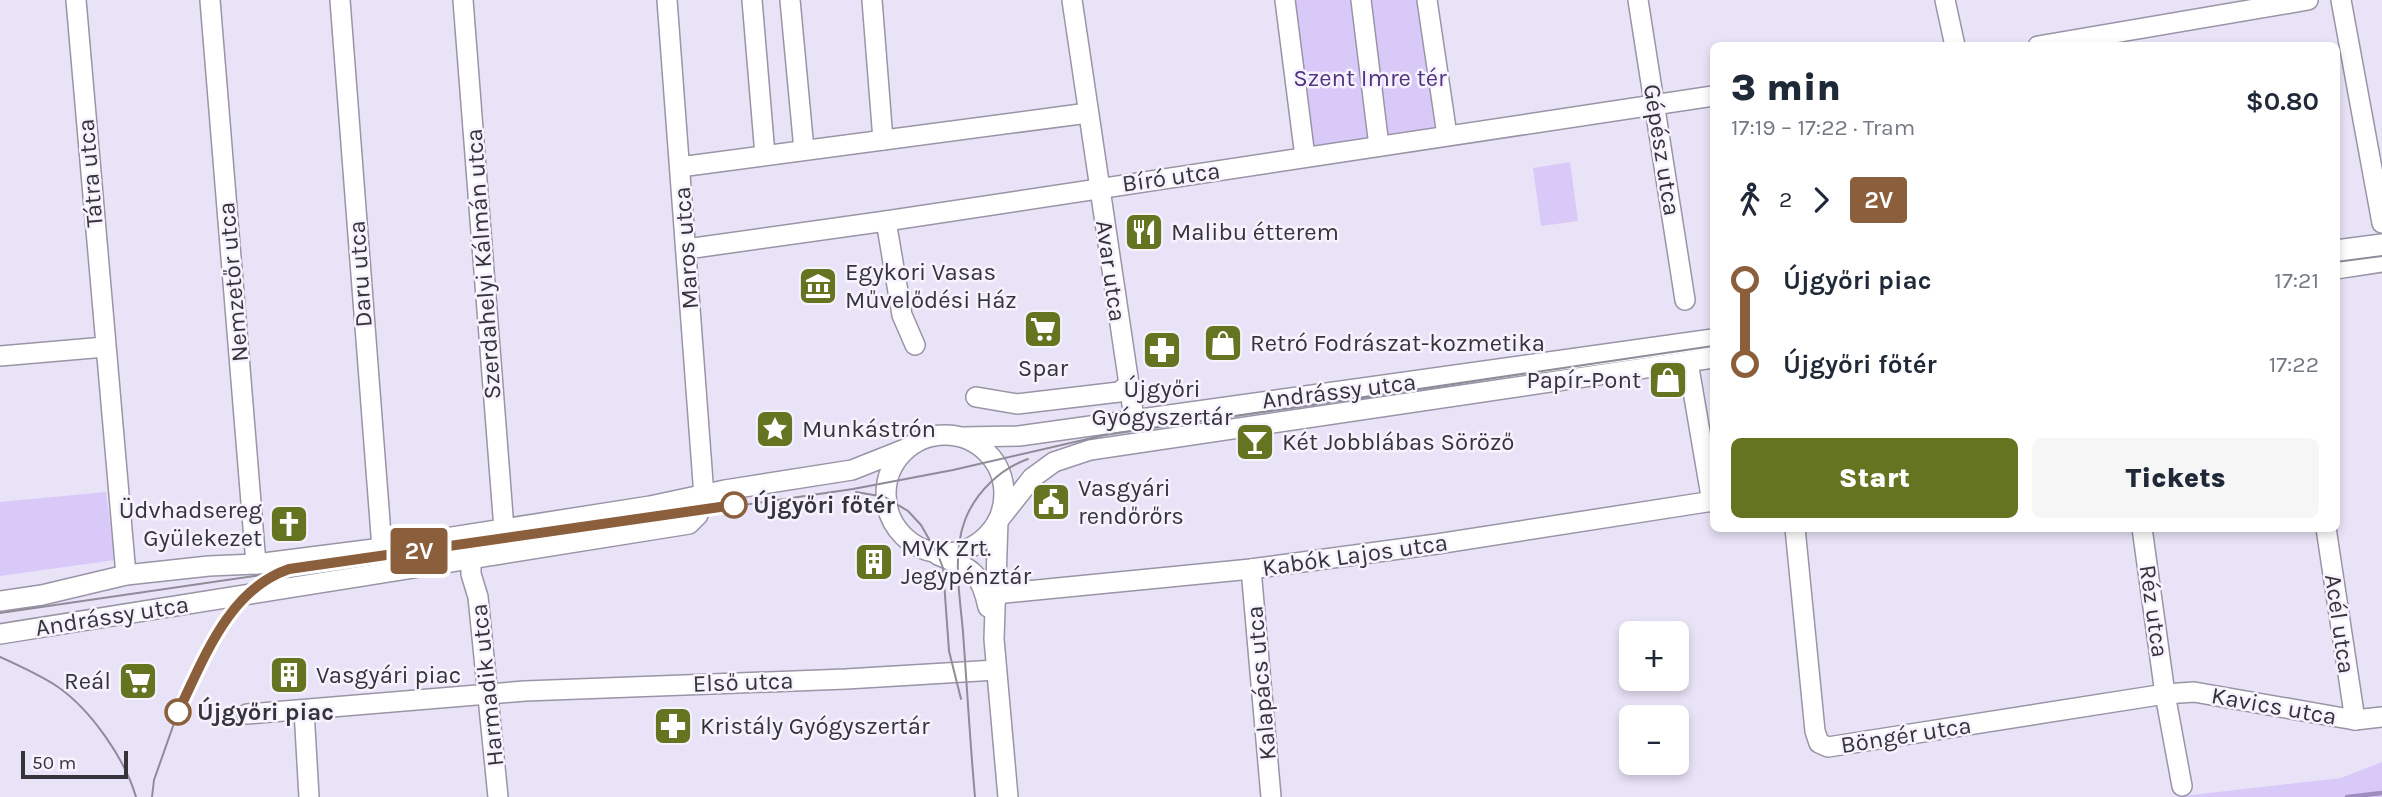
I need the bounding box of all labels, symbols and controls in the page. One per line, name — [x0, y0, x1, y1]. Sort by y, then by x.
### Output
park label: Szent Imre tér — [1293, 64, 1447, 92]
text: 3 min — [1731, 65, 1841, 110]
street label: Gépész utca — [1638, 82, 1686, 218]
text: $0.80 — [2246, 86, 2319, 117]
text: 17:19 – 17:22 · Tram — [1731, 114, 1915, 141]
street label: Tátra utca — [71, 118, 109, 228]
street label: Szerdahelyi Kálmán utca — [460, 128, 506, 400]
street label: Bíró utca — [1120, 156, 1222, 198]
icon: walk — [1731, 181, 1769, 219]
icon: forward — [1802, 181, 1840, 219]
street label: Maros utca — [668, 186, 704, 310]
text: 2 — [1779, 186, 1792, 213]
text: 2V — [1864, 186, 1893, 214]
street label: Nemzetőr utca — [212, 201, 254, 363]
restaurant icon: Malibu étterem — [1123, 211, 1165, 253]
place label: Malibu étterem — [1171, 218, 1339, 246]
street label: Avar utca — [1090, 219, 1132, 323]
street label: Daru utca — [342, 220, 378, 328]
place label: Egykori Vasas Művelődési Ház — [845, 258, 1017, 314]
museum icon: Egykori Vasas Művelődési Ház — [797, 265, 839, 307]
text: Újgyőri piac — [1783, 265, 1931, 296]
text: 17:21 — [2274, 267, 2319, 294]
supermarket icon: Spar — [1022, 308, 1064, 350]
shop icon: Retró Fodrászat-kozmetika — [1202, 322, 1244, 364]
pharmacy icon: Újgyőri Gyógyszertár — [1141, 329, 1183, 371]
place label: Retró Fodrászat-kozmetika — [1250, 329, 1545, 357]
text: Újgyőri főtér — [1783, 349, 1937, 380]
text: 17:22 — [2269, 351, 2319, 378]
place label: Spar — [1018, 354, 1069, 382]
shop icon: Papír-Pont — [1647, 359, 1689, 401]
place label: Papír-Pont — [1526, 366, 1641, 394]
street label: Andrássy utca — [1260, 368, 1418, 414]
place label: Újgyőri Gyógyszertár — [1092, 374, 1233, 431]
place icon: Munkástrón — [754, 408, 796, 450]
place label: Munkástrón — [802, 415, 936, 443]
bar icon: Két Jobblábas Söröző — [1234, 421, 1276, 463]
place label: Két Jobblábas Söröző — [1282, 428, 1514, 456]
button: Start — [1731, 438, 2018, 518]
button: Tickets — [2032, 438, 2319, 518]
place label: Vasgyári rendőrőrs — [1078, 474, 1184, 530]
public building icon: Vasgyári rendőrőrs — [1030, 481, 1072, 523]
place label: Újgyőri főtér — [753, 489, 895, 519]
marker: Újgyőri főtér — [721, 492, 747, 518]
place label: Üdvhadsereg Gyülekezet — [119, 496, 262, 552]
church icon: Üdvhadsereg Gyülekezet — [268, 503, 310, 545]
line badge: 2V — [388, 528, 450, 574]
street label: Kabók Lajos utca — [1261, 528, 1449, 582]
place label: MVK Zrt. Jegypénztár — [901, 534, 1032, 590]
text: 2V — [405, 537, 433, 565]
building icon: MVK Zrt. Jegypénztár — [853, 541, 895, 583]
street label: Réz utca — [2134, 563, 2174, 659]
street label: Acél utca — [2319, 572, 2361, 676]
street label: Andrássy utca — [33, 590, 191, 642]
street label: Harmadik utca — [465, 602, 509, 768]
street label: Kalapács utca — [1240, 605, 1282, 761]
map controls — [1619, 621, 1689, 775]
button: + — [1619, 621, 1689, 691]
building icon: Vasgyári piac — [268, 654, 310, 696]
supermarket icon: Reál — [117, 660, 159, 702]
place label: Vasgyári piac — [316, 661, 461, 689]
street label: Első utca — [692, 666, 794, 698]
place label: Reál — [64, 667, 111, 695]
street label: Kavics utca — [2209, 681, 2339, 731]
place label: Újgyőri piac — [197, 696, 334, 726]
marker: Újgyőri piac — [165, 699, 191, 725]
pharmacy icon: Kristály Gyógyszertár — [652, 705, 694, 747]
button: − — [1619, 705, 1689, 775]
street label: Böngér utca — [1839, 711, 1973, 759]
place label: Kristály Gyógyszertár — [700, 712, 930, 740]
scale bar — [21, 748, 128, 780]
text: 50 m — [32, 752, 76, 774]

